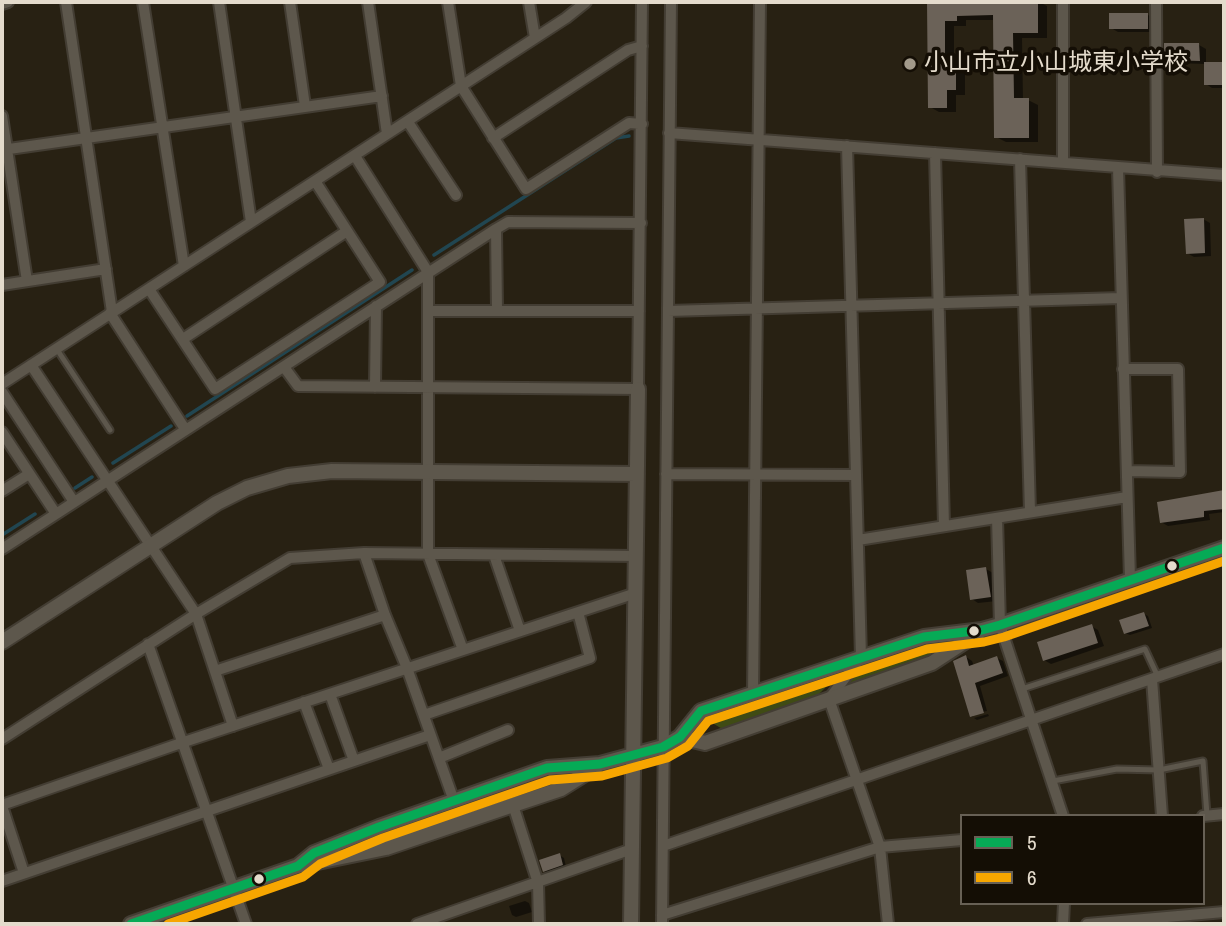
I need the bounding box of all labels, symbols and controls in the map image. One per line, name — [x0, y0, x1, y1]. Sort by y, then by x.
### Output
place label: 小山市立小山城東小学校 — [924, 50, 1188, 78]
marker: 小山市立小山城東小学校 — [902, 56, 918, 72]
unlabelled marker — [1165, 559, 1179, 573]
unlabelled marker — [967, 624, 981, 638]
legend — [960, 814, 1205, 905]
text: 5 — [1027, 828, 1037, 857]
text: 6 — [1027, 863, 1037, 892]
unlabelled marker — [252, 872, 266, 886]

